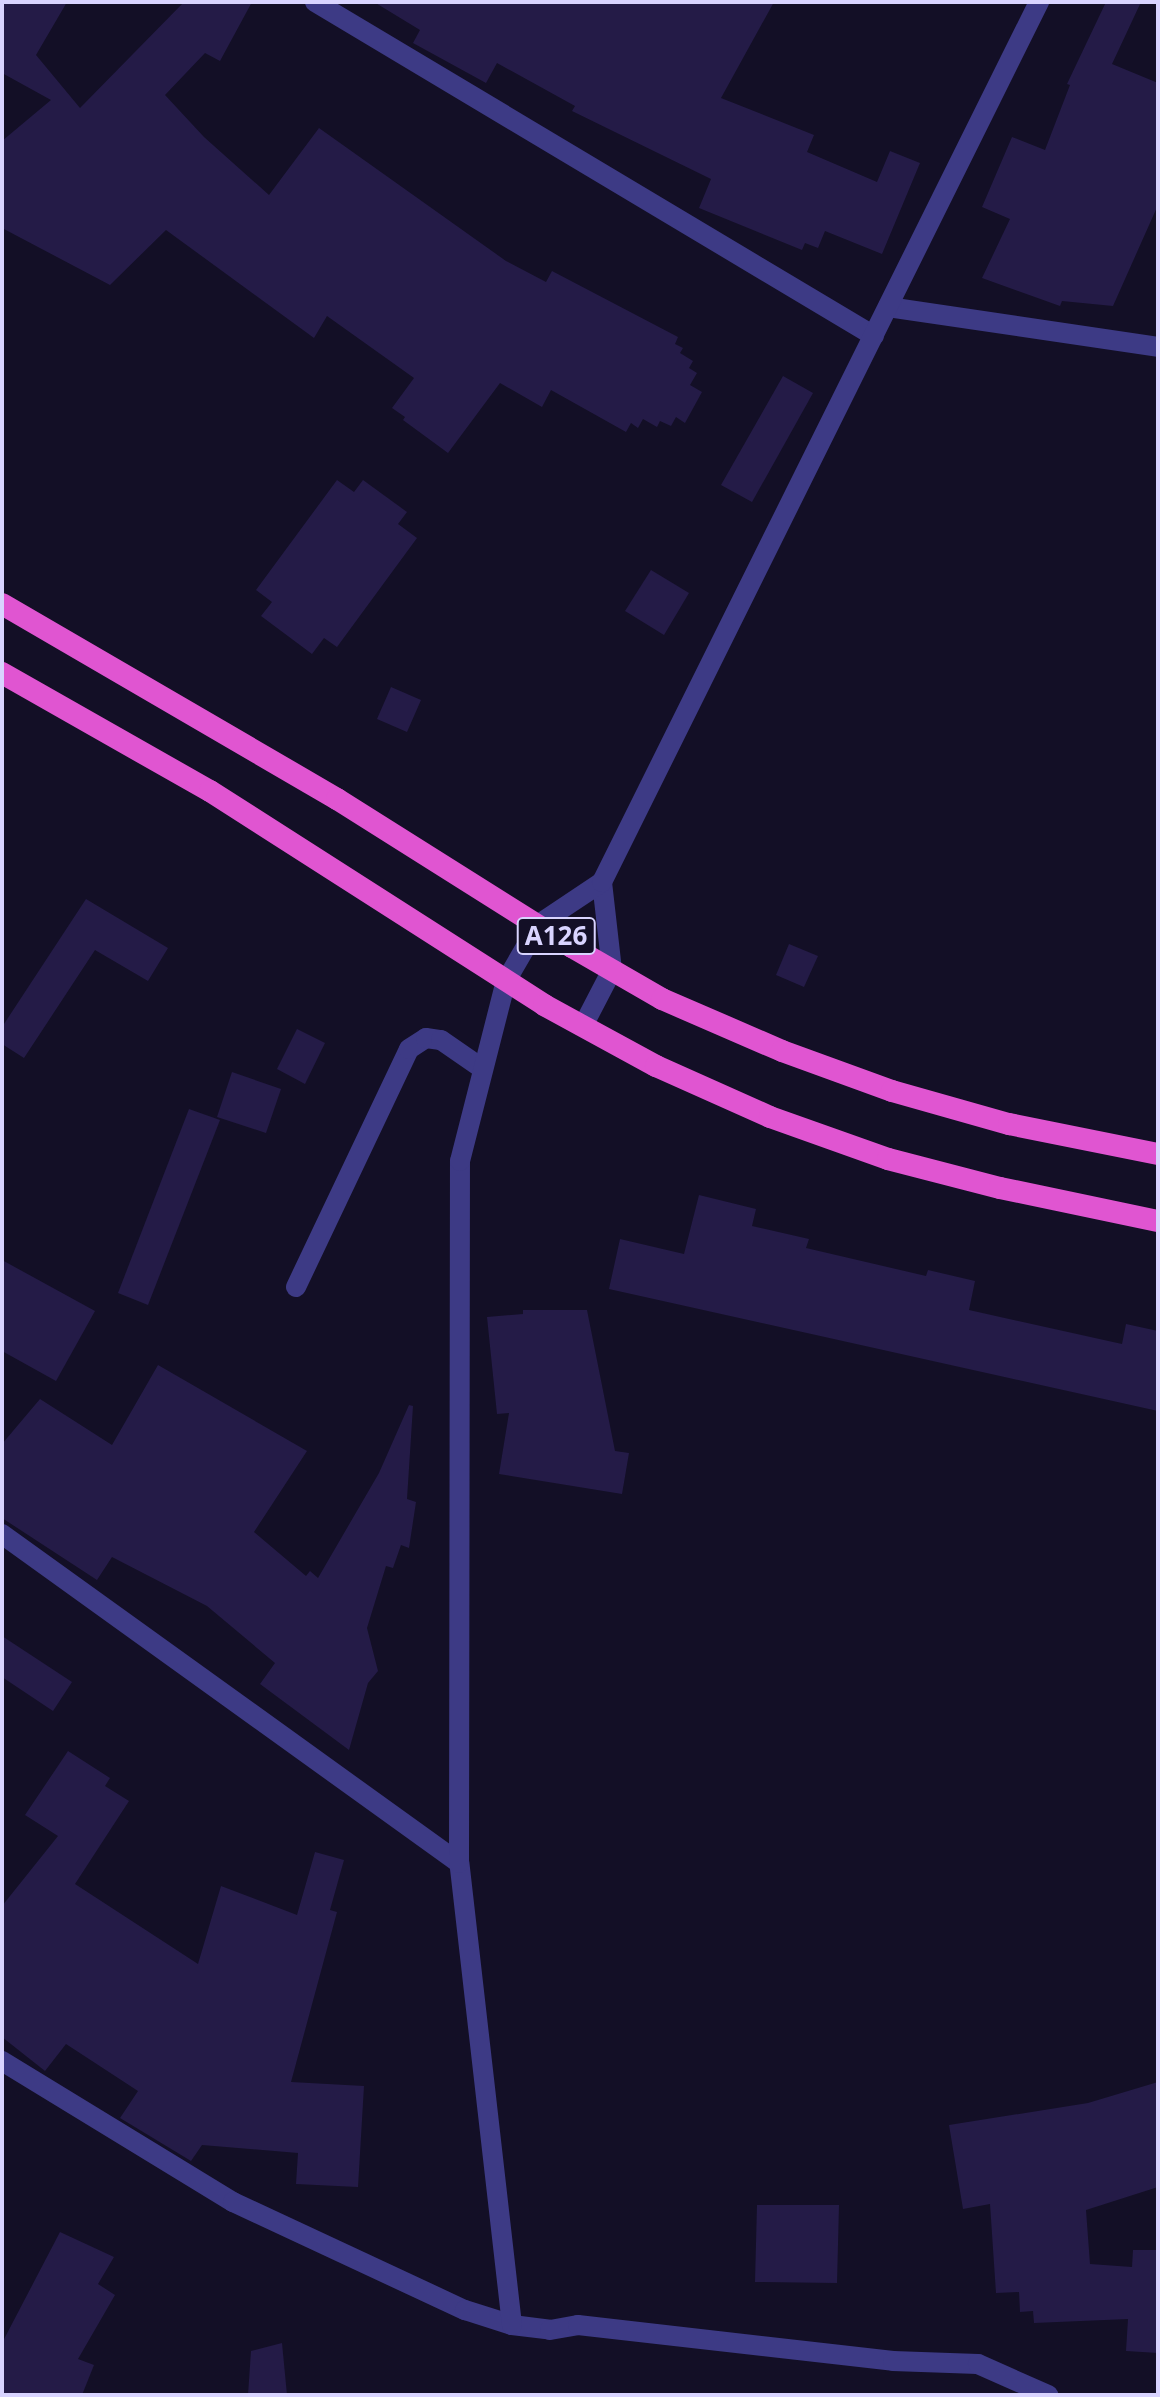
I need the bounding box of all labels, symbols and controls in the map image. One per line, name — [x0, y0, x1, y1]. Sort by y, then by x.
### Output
road number: A126 — [516, 914, 596, 958]

